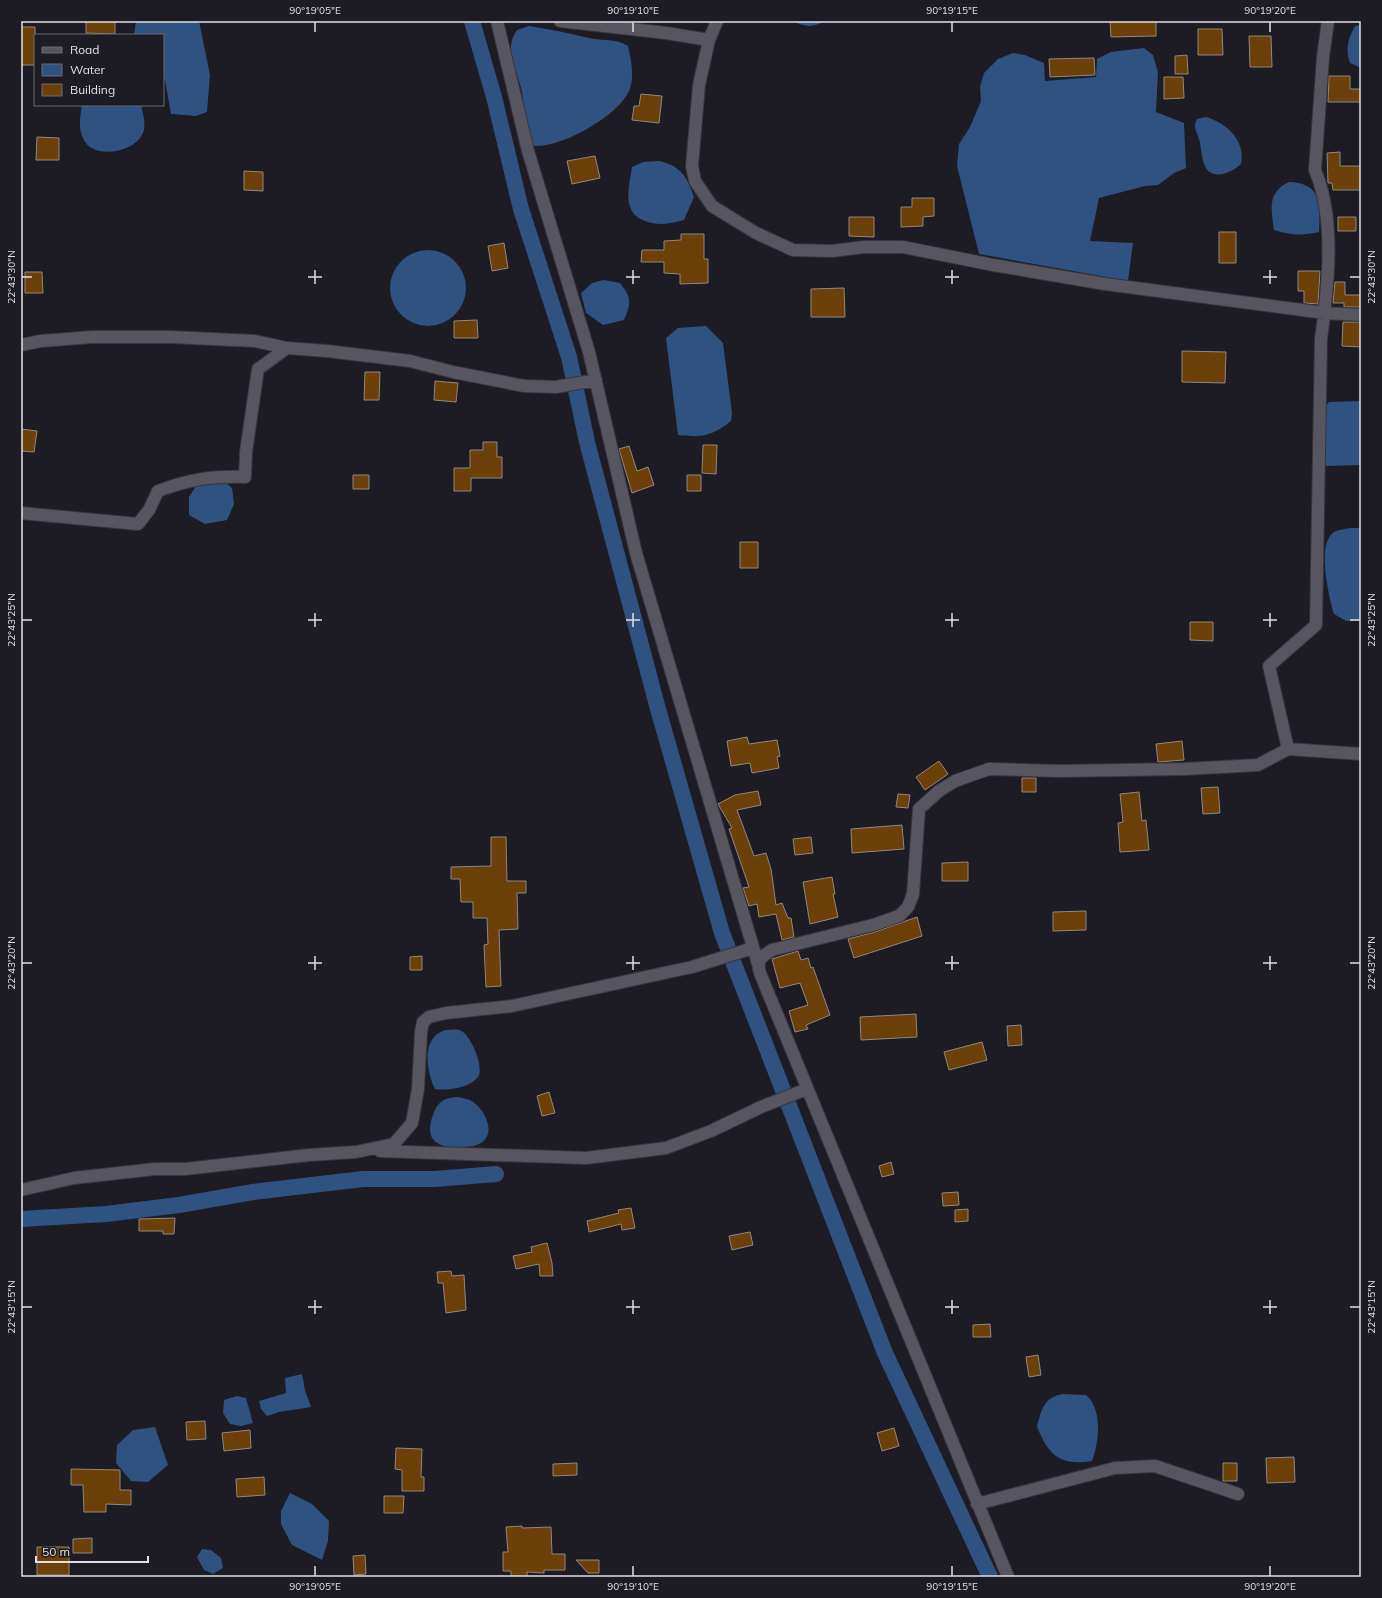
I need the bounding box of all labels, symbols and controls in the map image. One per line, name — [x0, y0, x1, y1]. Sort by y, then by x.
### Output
text: 90°19'05"E — [289, 4, 341, 17]
text: 90°19'10"E — [607, 4, 659, 17]
text: 90°19'15"E — [926, 4, 978, 17]
text: 90°19'20"E — [1244, 4, 1296, 17]
legend — [34, 34, 164, 106]
text: Road — [70, 42, 99, 57]
text: Water — [70, 62, 106, 77]
text: Building — [70, 82, 115, 97]
text: 22°43'30"N — [5, 250, 18, 304]
text: 22°43'30"N — [1365, 250, 1378, 304]
text: 22°43'25"N — [5, 593, 18, 647]
text: 22°43'25"N — [1365, 593, 1378, 647]
text: 22°43'20"N — [5, 936, 18, 990]
text: 22°43'20"N — [1365, 936, 1378, 990]
text: 22°43'15"N — [5, 1280, 18, 1334]
text: 22°43'15"N — [1365, 1280, 1378, 1334]
scale bar — [36, 1538, 148, 1564]
text: 50 m — [42, 1544, 70, 1559]
text: 90°19'05"E — [289, 1580, 341, 1593]
text: 90°19'10"E — [607, 1580, 659, 1593]
text: 90°19'15"E — [926, 1580, 978, 1593]
text: 90°19'20"E — [1244, 1580, 1296, 1593]

